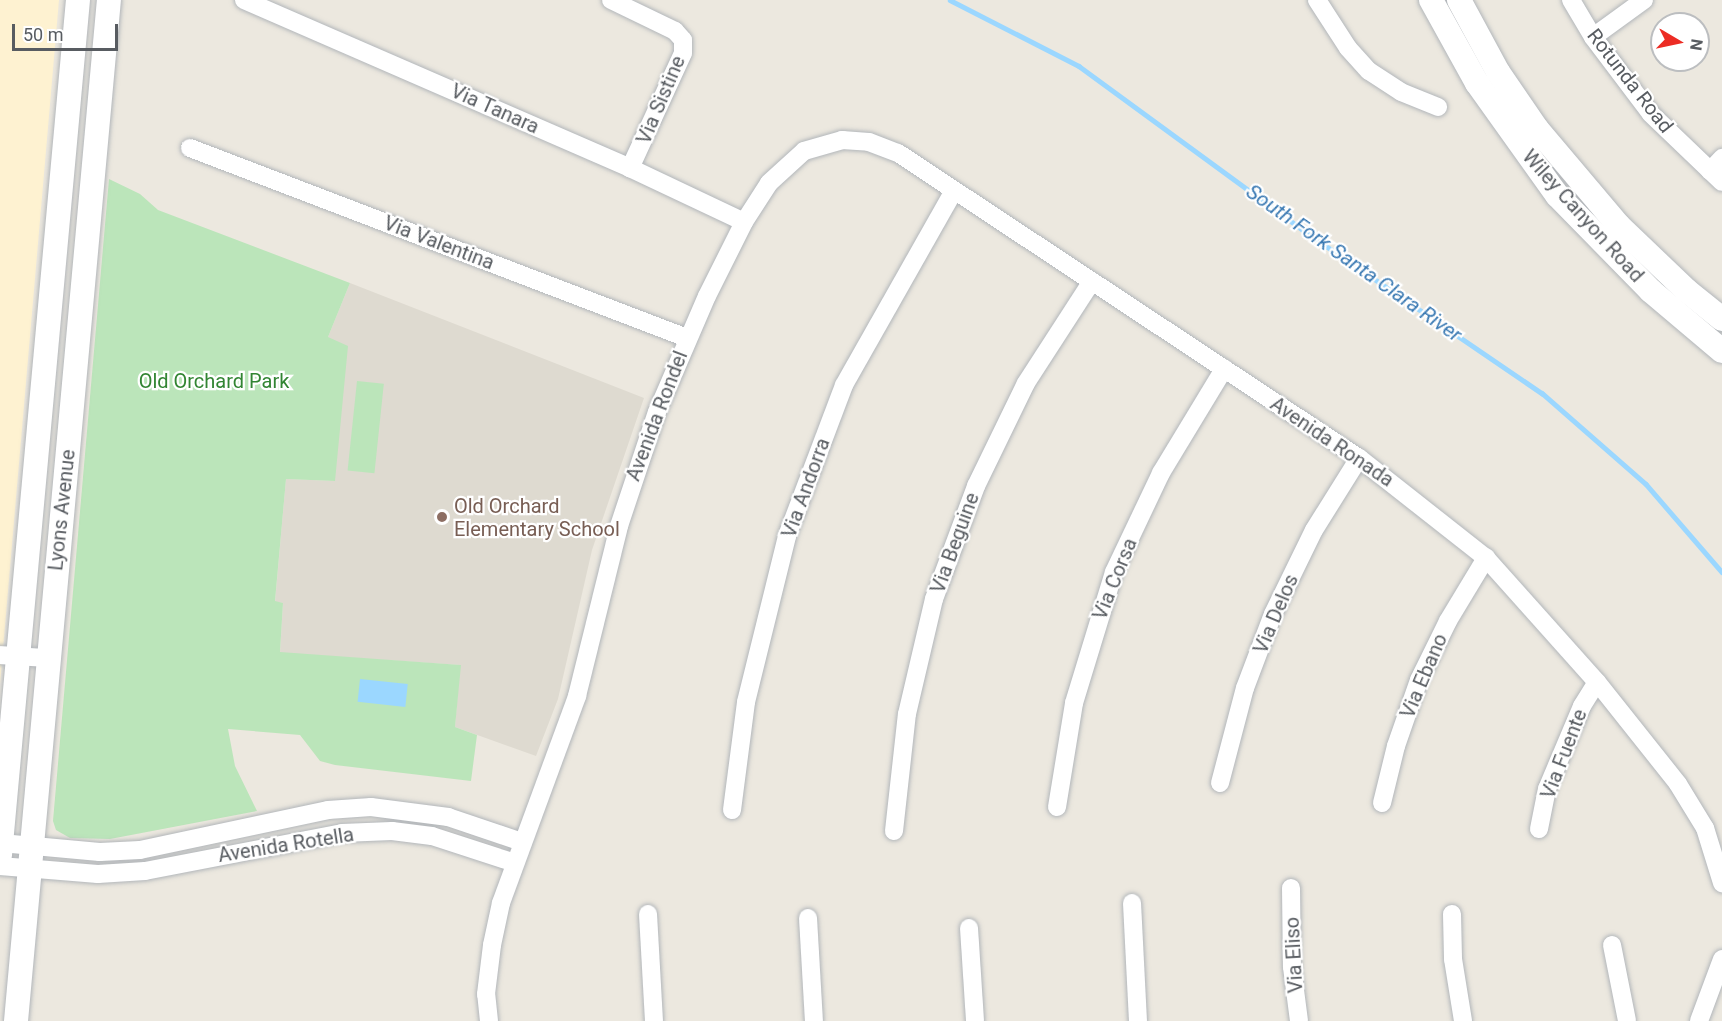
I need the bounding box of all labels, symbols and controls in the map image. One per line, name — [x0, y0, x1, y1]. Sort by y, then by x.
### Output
scale bar — [15, 12, 122, 50]
north arrow — [1650, 12, 1710, 72]
text: 50 m — [23, 24, 63, 45]
street label: Rotunda Road — [1582, 24, 1678, 138]
text: N — [1686, 38, 1707, 52]
street label: Via Sistine — [632, 52, 690, 148]
street label: Via Tanara — [447, 79, 543, 139]
street label: Wiley Canyon Road — [1517, 145, 1649, 287]
water label: South Fork Santa Clara River — [1241, 179, 1467, 347]
street label: Via Valentina — [380, 211, 498, 275]
street label: Avenida Rondel — [621, 348, 693, 484]
park label: Old Orchard Park — [139, 369, 289, 393]
street label: Avenida Ronada — [1266, 392, 1398, 492]
street label: Via Andorra — [777, 435, 835, 541]
street label: Lyons Avenue — [44, 448, 80, 572]
street label: Via Beguine — [926, 489, 984, 597]
place label: Old Orchard Elementary School — [454, 494, 620, 541]
marker: Old Orchard Elementary School — [435, 510, 449, 524]
street label: Via Corsa — [1088, 535, 1142, 623]
street label: Via Delos — [1249, 571, 1303, 657]
street label: Via Ebano — [1395, 630, 1453, 722]
street label: Via Fuente — [1536, 706, 1592, 802]
street label: Avenida Rotella — [216, 822, 356, 868]
street label: Via Eliso — [1280, 916, 1308, 994]

